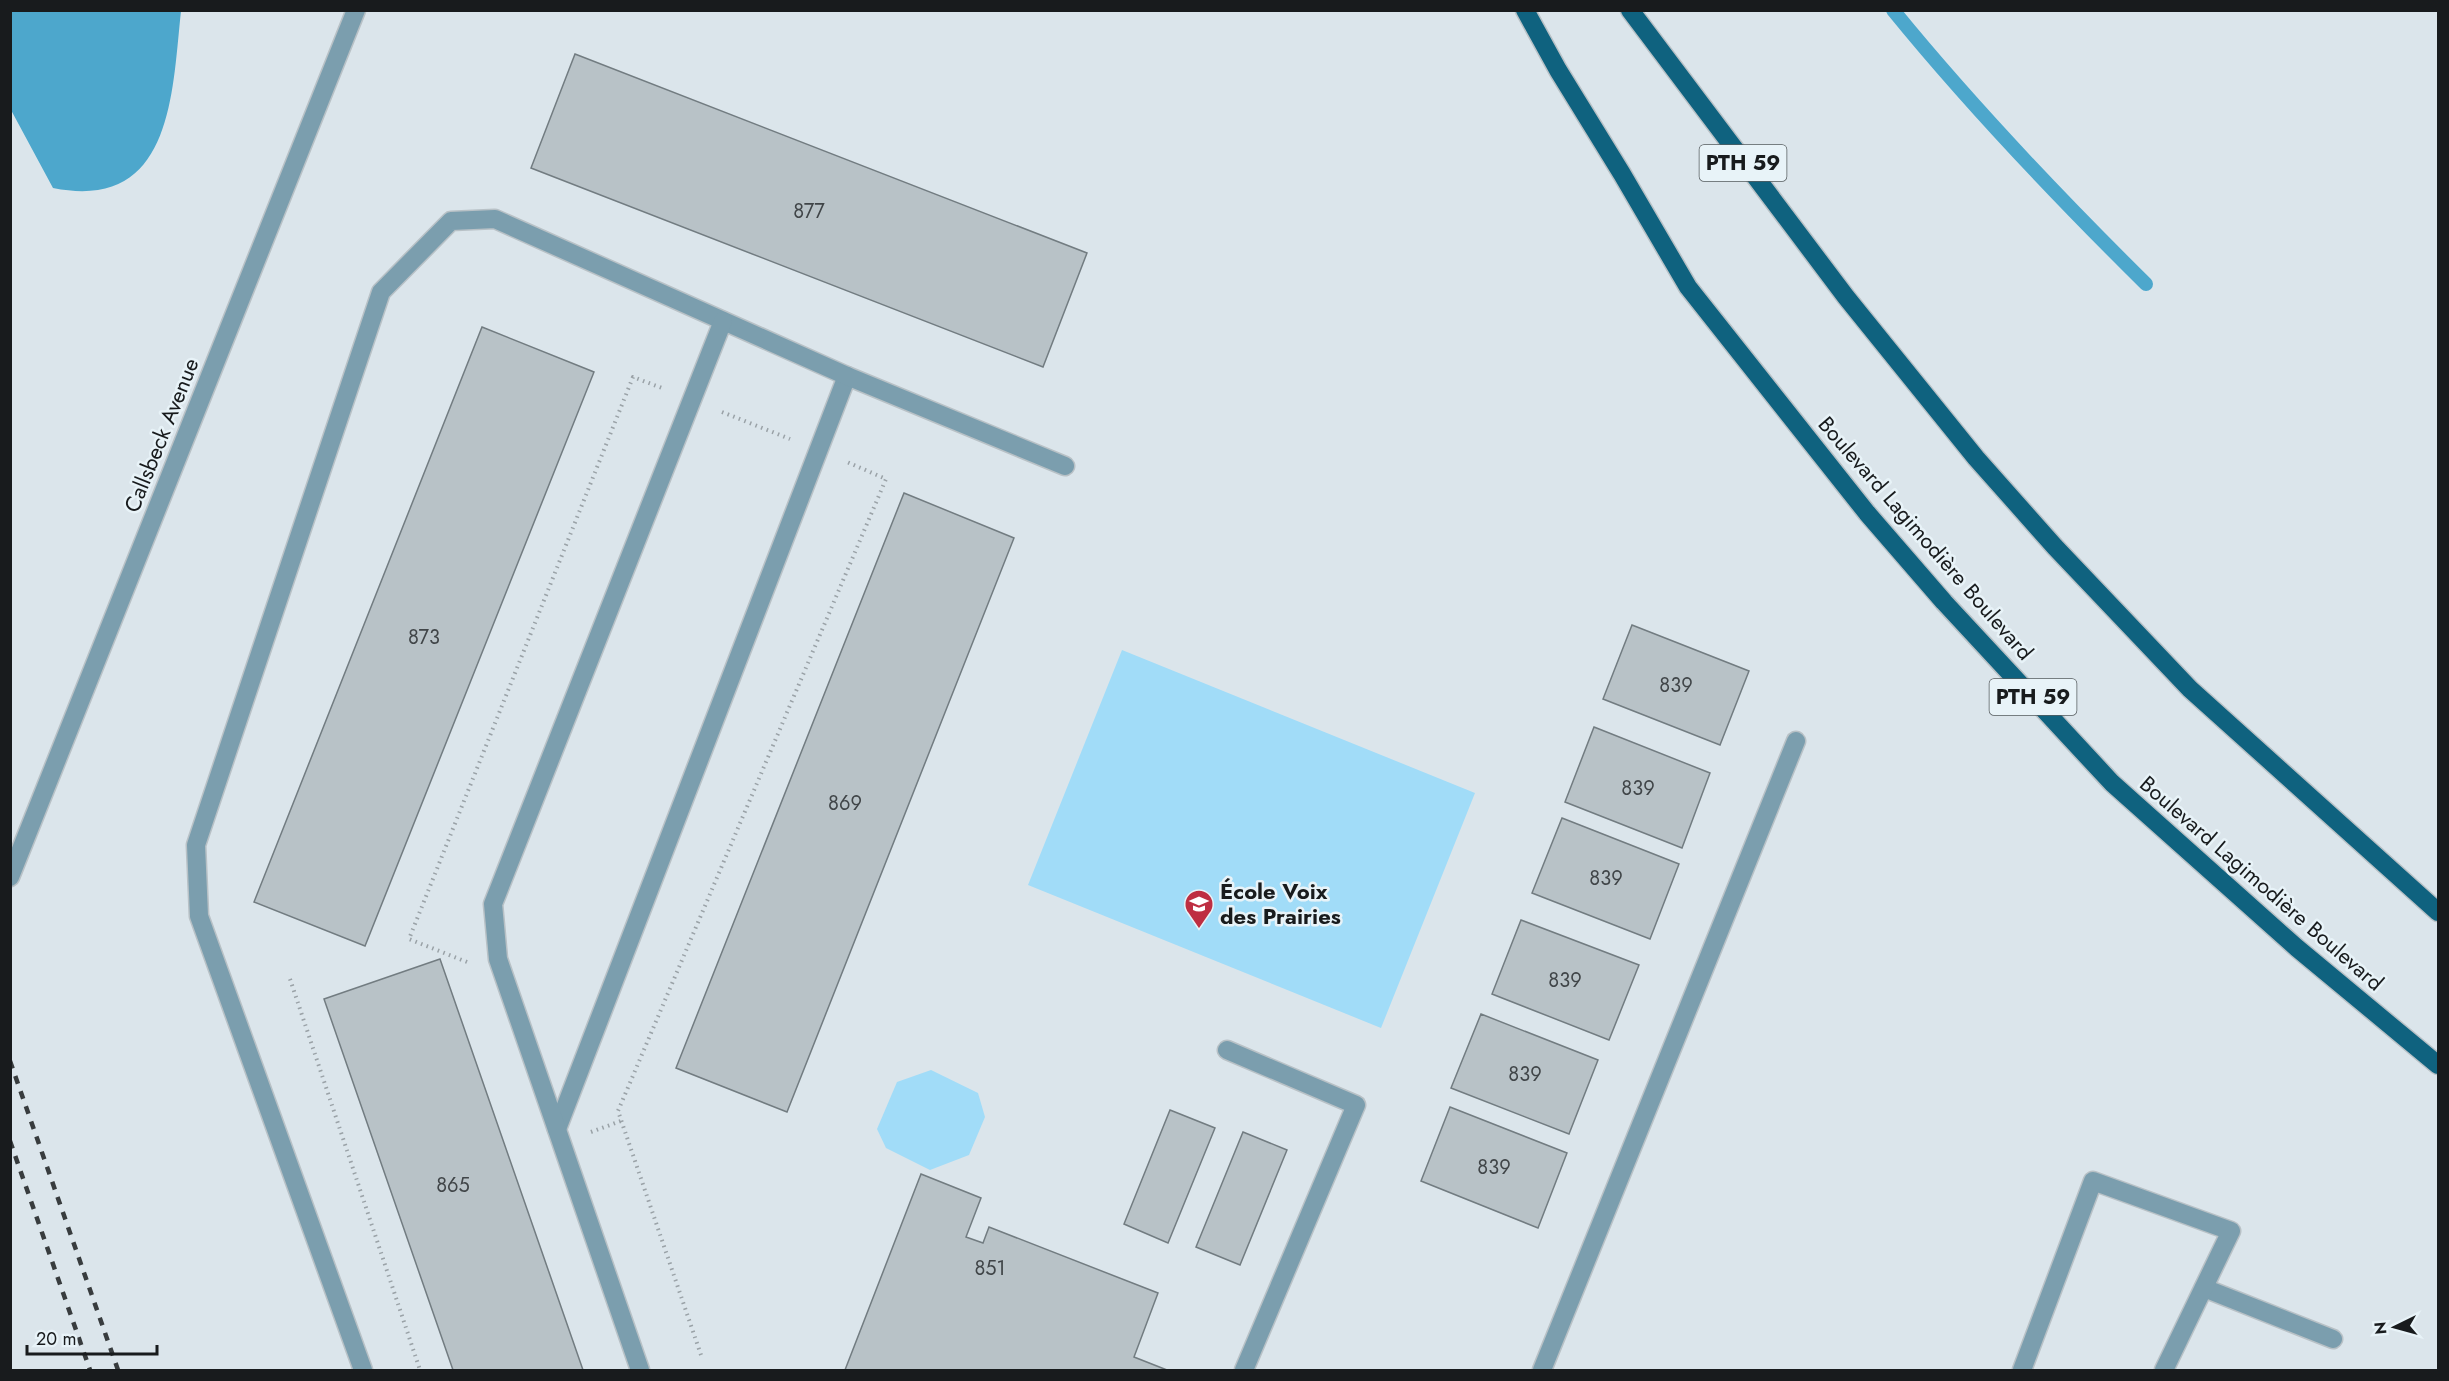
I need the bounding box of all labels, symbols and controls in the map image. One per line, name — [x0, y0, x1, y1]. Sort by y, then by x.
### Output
road number: PTH 59 — [1700, 145, 1786, 181]
house number: 877 — [793, 197, 825, 226]
street label: Callsbeck Avenue — [115, 353, 207, 517]
street label: Boulevard Lagimodière Boulevard — [1811, 409, 2041, 667]
house number: 873 — [408, 623, 440, 652]
house number: 839 — [1659, 671, 1693, 700]
road number: PTH 59 — [1990, 679, 2076, 715]
street label: Boulevard Lagimodière Boulevard — [2133, 768, 2391, 998]
house number: 839 — [1621, 774, 1655, 803]
house number: 869 — [828, 789, 862, 818]
house number: 839 — [1589, 864, 1623, 893]
place label: École Voix des Prairies — [1220, 875, 1341, 932]
school or university icon: École Voix des Prairies — [1183, 888, 1215, 930]
house number: 839 — [1548, 966, 1582, 995]
house number: 839 — [1508, 1060, 1542, 1089]
house number: 839 — [1477, 1153, 1511, 1182]
house number: 865 — [436, 1171, 470, 1200]
house number: 851 — [974, 1254, 1006, 1283]
north arrow — [2365, 1297, 2425, 1357]
scale bar — [27, 1318, 158, 1356]
text: N — [2369, 1321, 2393, 1336]
text: 20 m — [36, 1326, 76, 1352]

